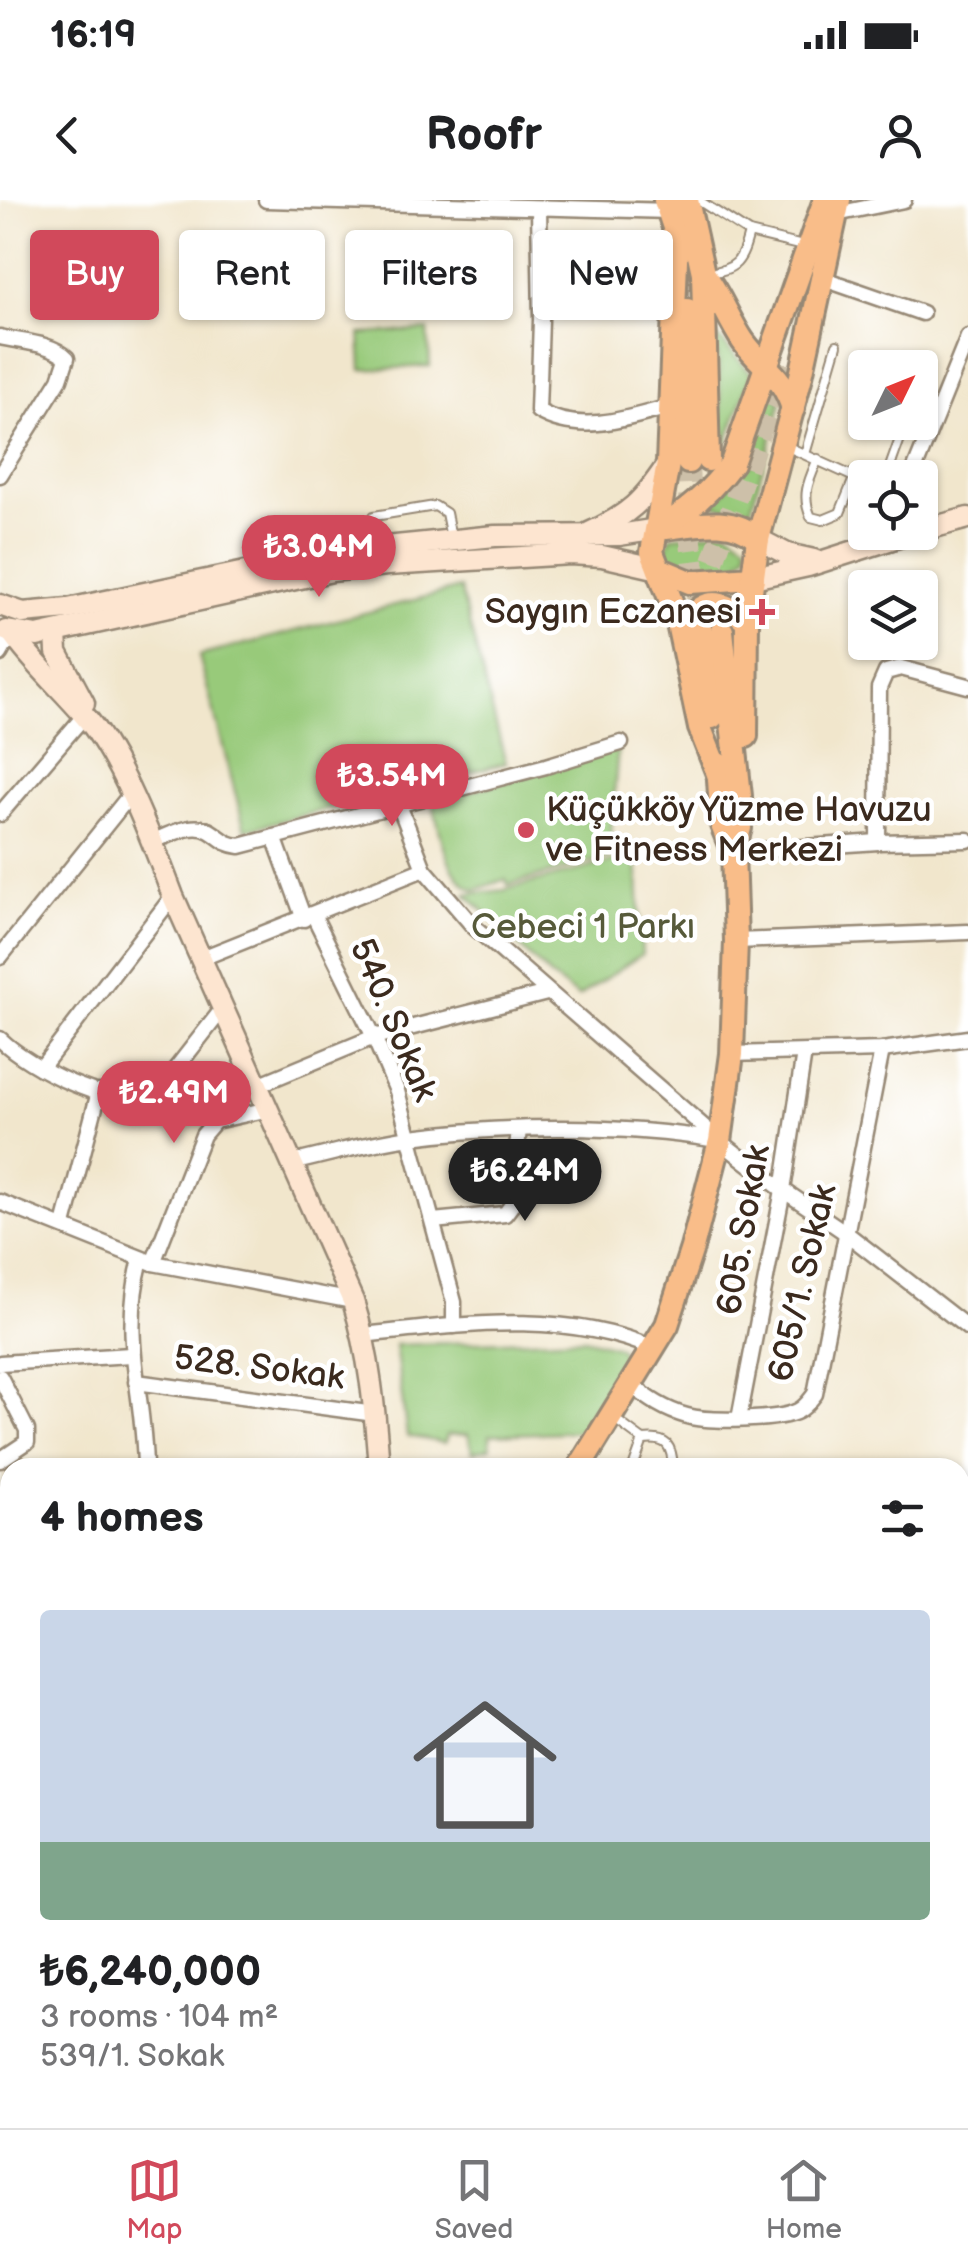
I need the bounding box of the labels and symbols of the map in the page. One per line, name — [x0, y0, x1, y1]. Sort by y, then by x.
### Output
north arrow — [848, 350, 938, 440]
pin: ₺3.04M — [238, 515, 400, 600]
place label: Saygın Eczanesi — [485, 591, 742, 634]
marker: Saygın Eczanesi — [751, 601, 773, 623]
pin: ₺3.54M — [311, 744, 473, 829]
place label: Küçükköy Yüzme Havuzu ve Fitness Merkezi — [545, 789, 932, 872]
marker: Küçükköy Yüzme Havuzu ve Fitness Merkezi — [515, 819, 537, 841]
park label: Cebeci 1 Parkı — [471, 906, 695, 949]
street label: 540. Sokak — [340, 932, 447, 1108]
pin: ₺2.49M — [93, 1061, 255, 1146]
pin: ₺6.24M — [444, 1139, 606, 1224]
street label: 605. Sokak — [708, 1141, 780, 1319]
street label: 605/1. Sokak — [759, 1179, 847, 1386]
street label: 528. Sokak — [171, 1336, 347, 1400]

